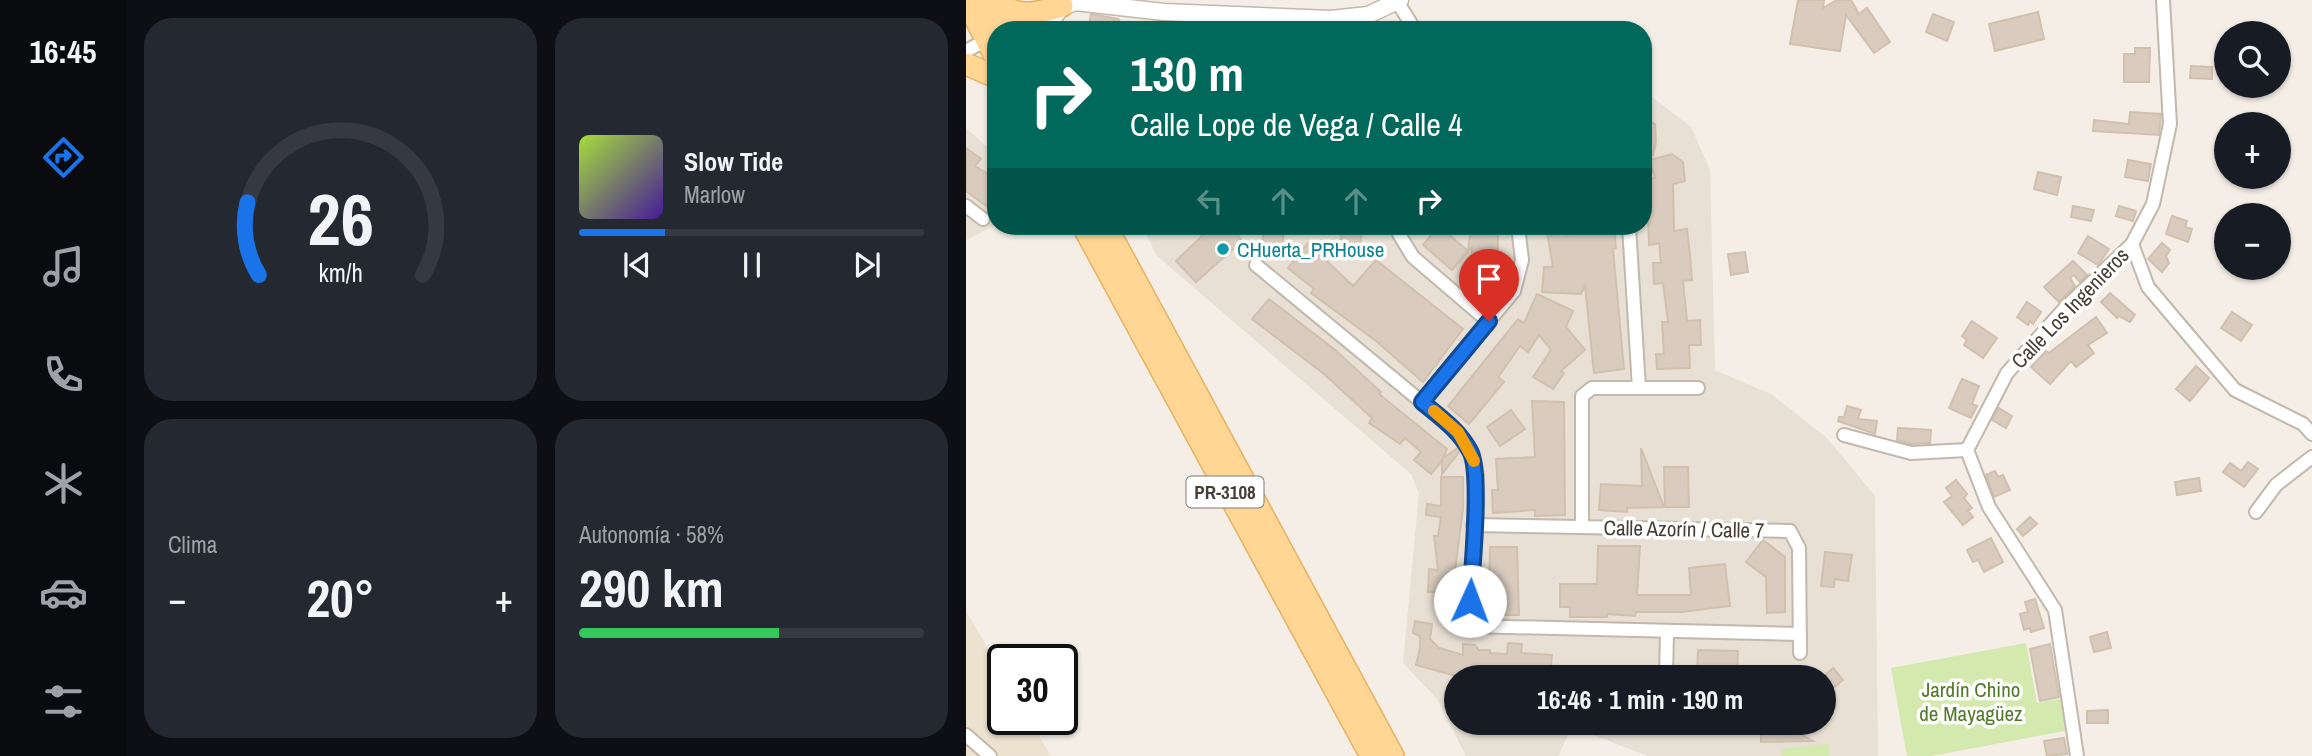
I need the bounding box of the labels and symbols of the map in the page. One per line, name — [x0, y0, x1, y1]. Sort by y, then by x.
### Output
place label: CHuerta_PRHouse — [1237, 235, 1384, 264]
marker: CHuerta_PRHouse — [1215, 241, 1231, 257]
street label: Calle Los Ingenieros — [2005, 241, 2135, 375]
pin — [1459, 249, 1519, 321]
road number: PR-3108 — [1186, 477, 1264, 508]
street label: Calle Azorín / Calle 7 — [1603, 513, 1765, 545]
position arrow — [1433, 564, 1507, 638]
speed limit sign: 30 — [987, 644, 1078, 735]
park label: Jardín Chino de Mayagüez — [1919, 675, 2023, 728]

